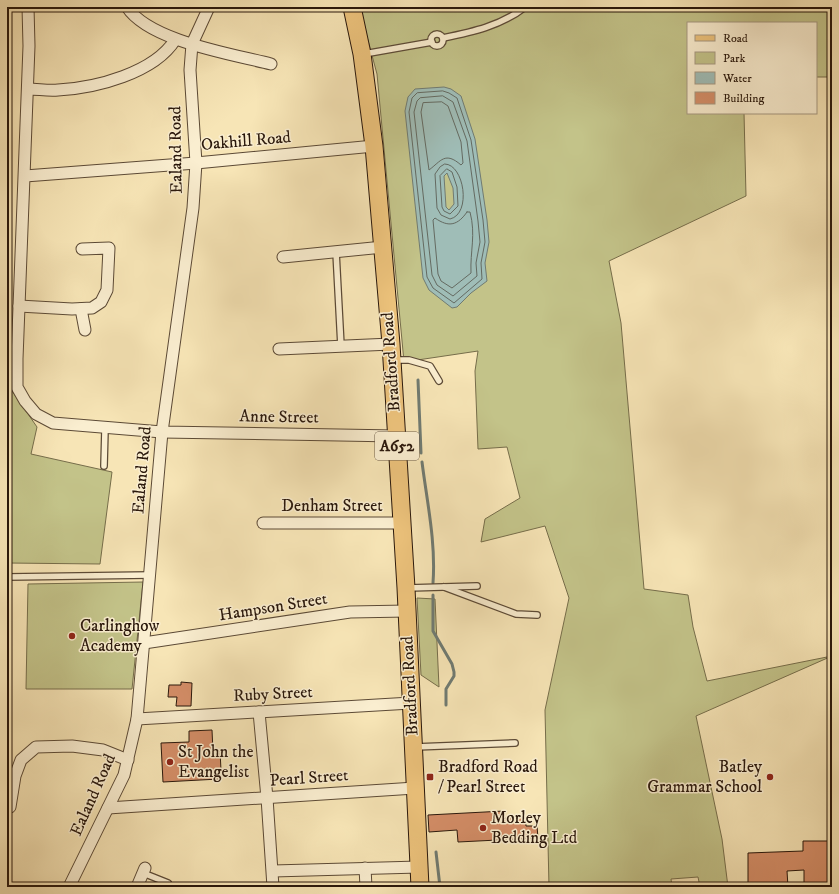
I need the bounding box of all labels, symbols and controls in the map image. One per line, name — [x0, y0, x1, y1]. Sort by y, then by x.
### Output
legend — [687, 22, 817, 114]
text: Road — [723, 31, 748, 46]
text: Park — [723, 51, 745, 66]
text: Water — [722, 71, 752, 86]
text: Building — [723, 91, 764, 106]
street label: Ealand Road — [164, 105, 188, 194]
street label: Oakhill Road — [200, 126, 292, 156]
street label: Bradford Road — [377, 311, 405, 413]
street label: Anne Street — [239, 405, 319, 429]
street label: Ealand Road — [127, 425, 157, 515]
road number: A652 — [375, 432, 419, 460]
street label: Denham Street — [281, 495, 383, 517]
street label: Hampson Street — [217, 587, 329, 626]
place label: Carlinghow Academy — [80, 615, 160, 657]
marker: Carlinghow Academy — [67, 631, 77, 641]
street label: Bradford Road — [396, 635, 424, 736]
street label: Ruby Street — [233, 681, 314, 707]
place label: St John the Evangelist — [178, 741, 253, 783]
street label: Ealand Road — [65, 750, 121, 840]
place label: Bradford Road / Pearl Street — [438, 756, 538, 798]
place label: Batley Grammar School — [647, 756, 763, 798]
marker: St John the Evangelist — [165, 757, 175, 767]
street label: Pearl Street — [269, 764, 350, 792]
marker: Bradford Road / Pearl Street — [425, 772, 435, 782]
marker: Batley Grammar School — [765, 772, 775, 782]
place label: Morley Bedding Ltd — [491, 807, 578, 849]
marker: Morley Bedding Ltd — [478, 823, 488, 833]

